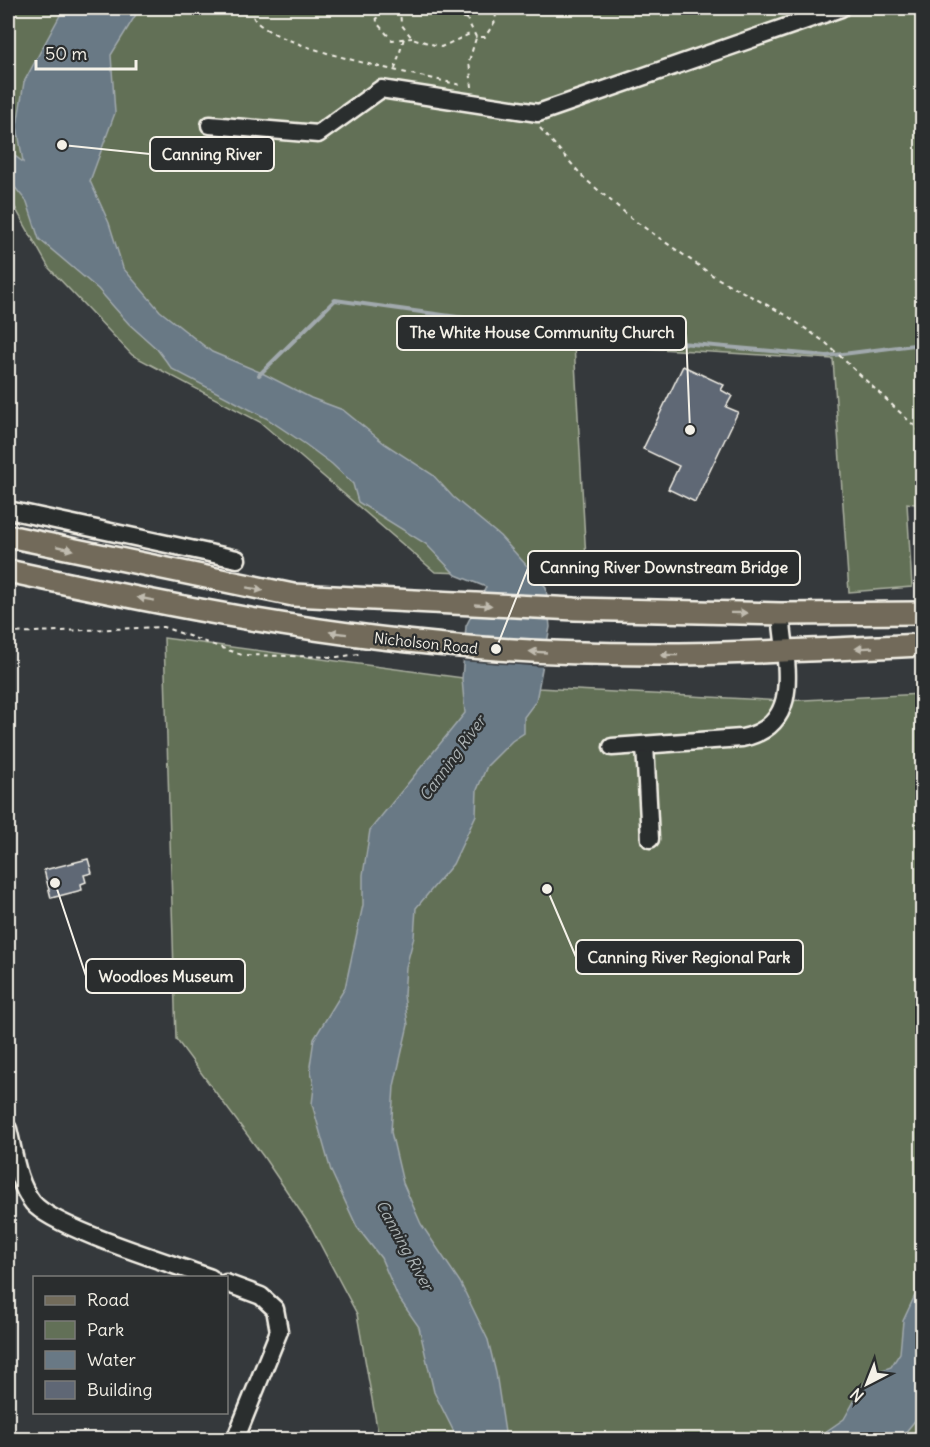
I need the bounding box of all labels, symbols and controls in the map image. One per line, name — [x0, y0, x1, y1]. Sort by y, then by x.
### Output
scale bar — [36, 33, 136, 71]
text: 50 m — [45, 42, 87, 65]
callout: Canning River — [150, 137, 274, 171]
text: Canning River — [162, 144, 263, 165]
callout: The White House Community Church — [397, 316, 686, 350]
text: The White House Community Church — [409, 322, 675, 343]
one-way arrow — [55, 544, 74, 554]
callout: Canning River Downstream Bridge — [528, 551, 800, 585]
text: Canning River Downstream Bridge — [540, 557, 788, 578]
one-way arrow — [246, 585, 265, 594]
one-way arrow — [137, 594, 156, 603]
one-way arrow — [473, 601, 492, 610]
one-way arrow — [729, 609, 748, 618]
one-way arrow — [329, 628, 348, 638]
street label: Nicholson Road — [373, 628, 479, 658]
one-way arrow — [855, 643, 874, 652]
one-way arrow — [528, 647, 547, 656]
one-way arrow — [660, 650, 679, 660]
water label: Canning River — [414, 710, 491, 804]
callout: Canning River Regional Park — [576, 940, 803, 974]
text: Canning River Regional Park — [588, 947, 790, 968]
callout: Woodloes Museum — [86, 959, 245, 993]
text: Woodloes Museum — [98, 966, 234, 986]
water label: Canning River — [372, 1196, 439, 1296]
legend — [33, 1276, 228, 1414]
text: Road — [87, 1288, 130, 1311]
text: Park — [87, 1318, 124, 1341]
text: Water — [87, 1348, 137, 1371]
north arrow — [837, 1354, 897, 1414]
text: Building — [87, 1378, 152, 1401]
text: N — [846, 1384, 868, 1406]

